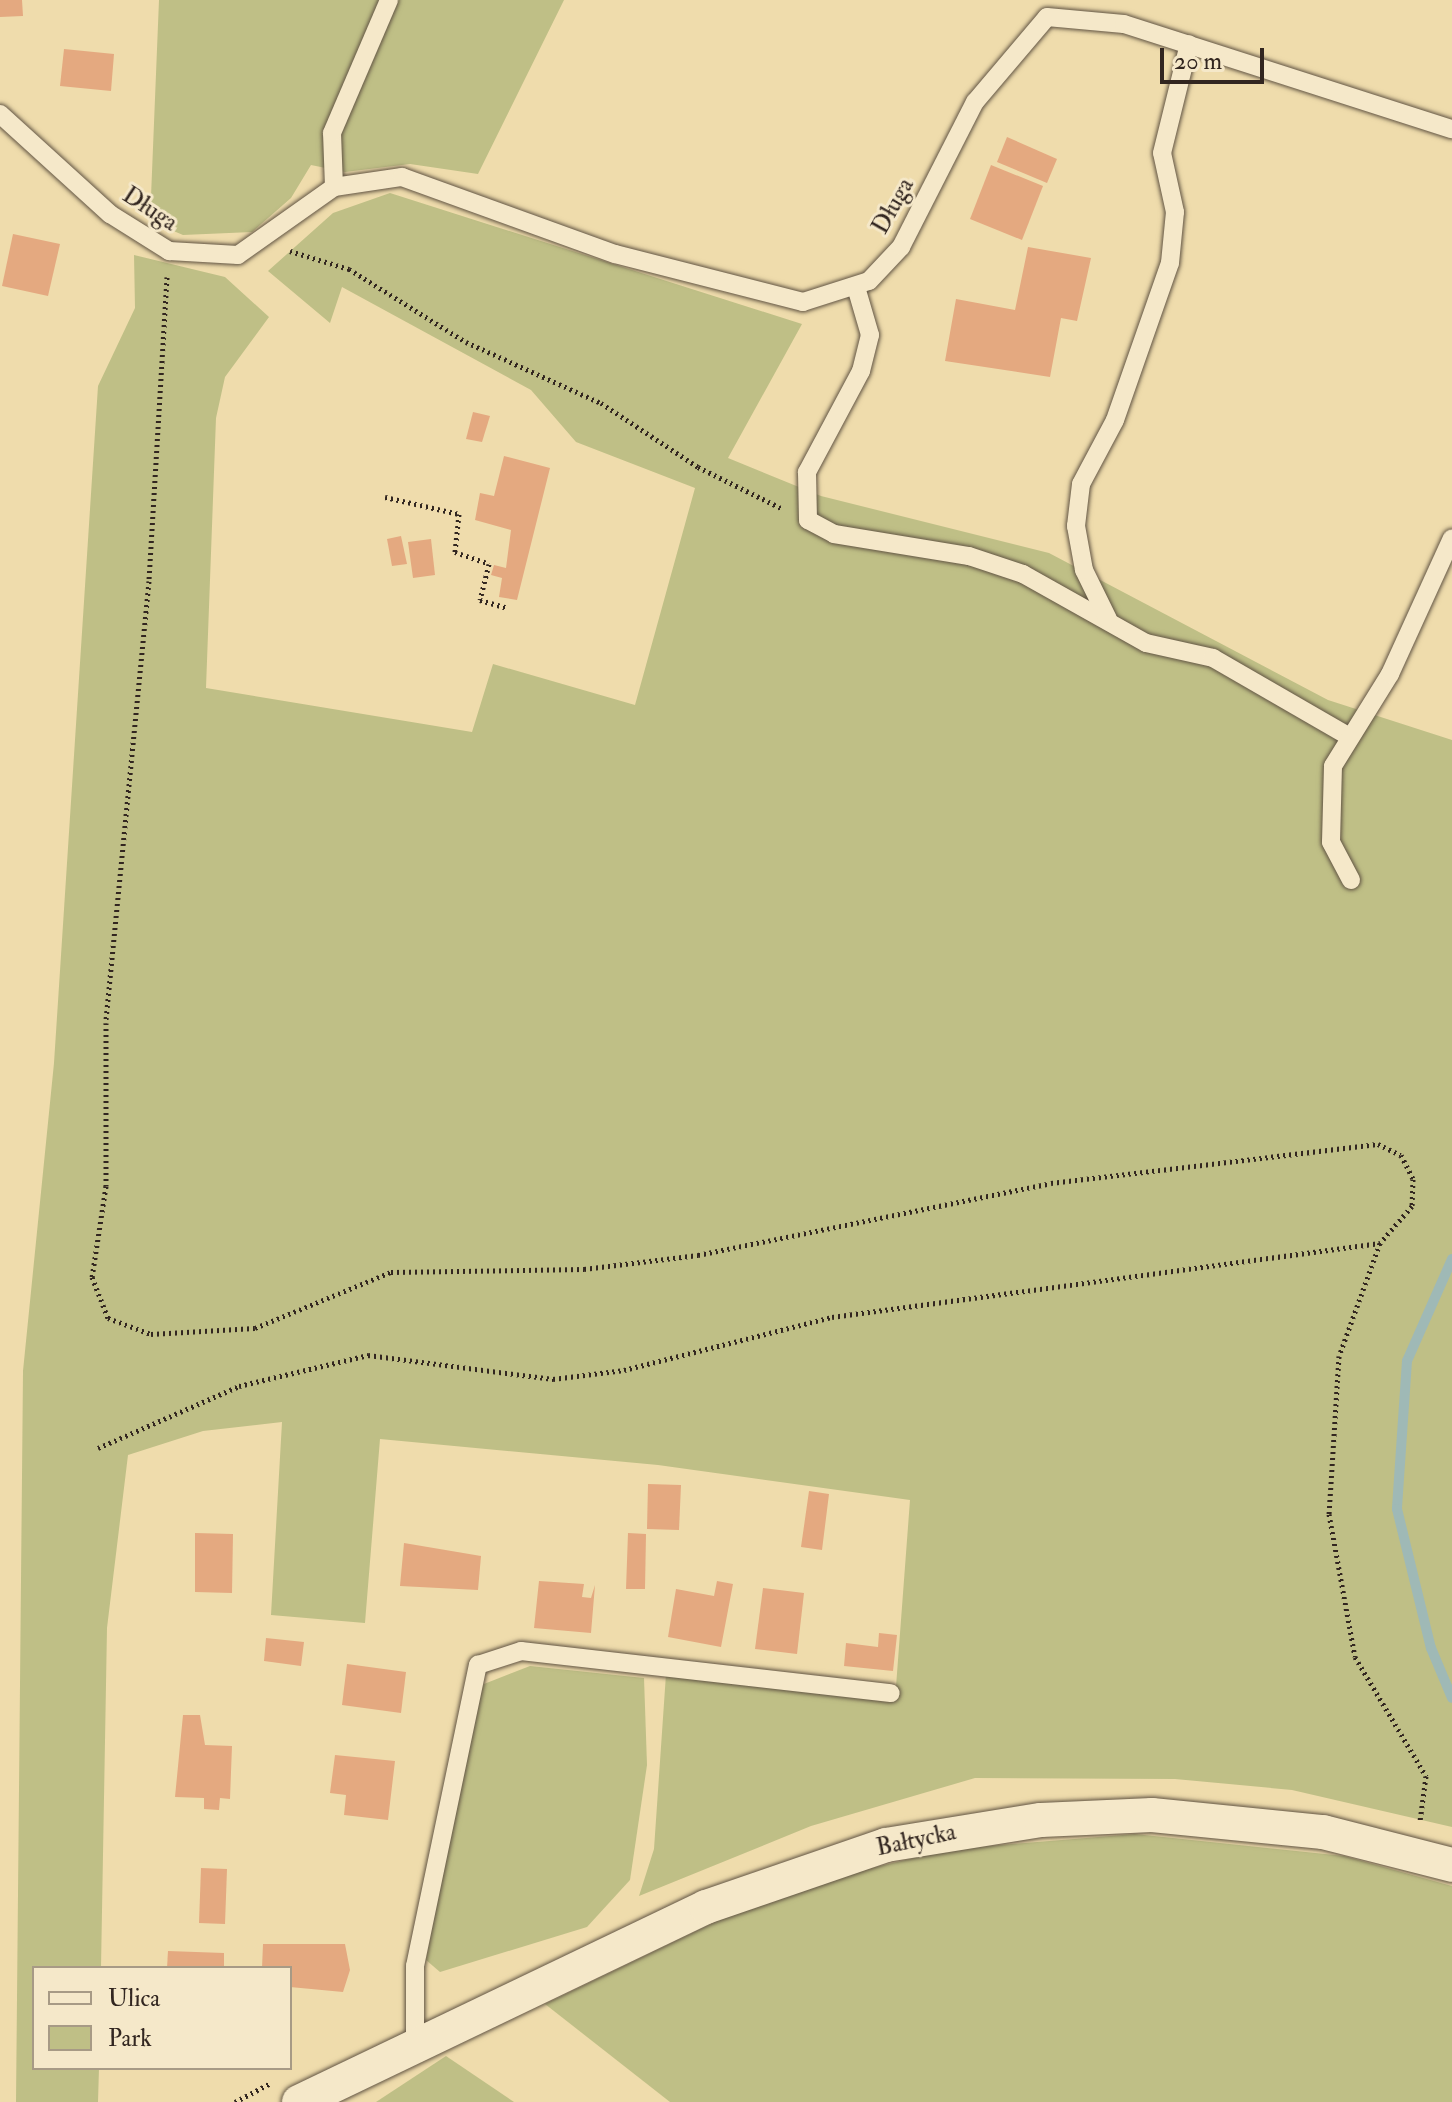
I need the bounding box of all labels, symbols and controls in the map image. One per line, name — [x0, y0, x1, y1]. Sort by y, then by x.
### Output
scale bar — [1164, 32, 1268, 82]
text: 20 m — [1174, 46, 1222, 77]
street label: Długa — [866, 173, 920, 239]
street label: Długa — [117, 181, 183, 237]
street label: Bałtycka — [874, 1818, 958, 1862]
legend — [32, 1966, 292, 2070]
text: Ulica — [108, 1983, 160, 2014]
text: Park — [108, 2023, 152, 2054]

